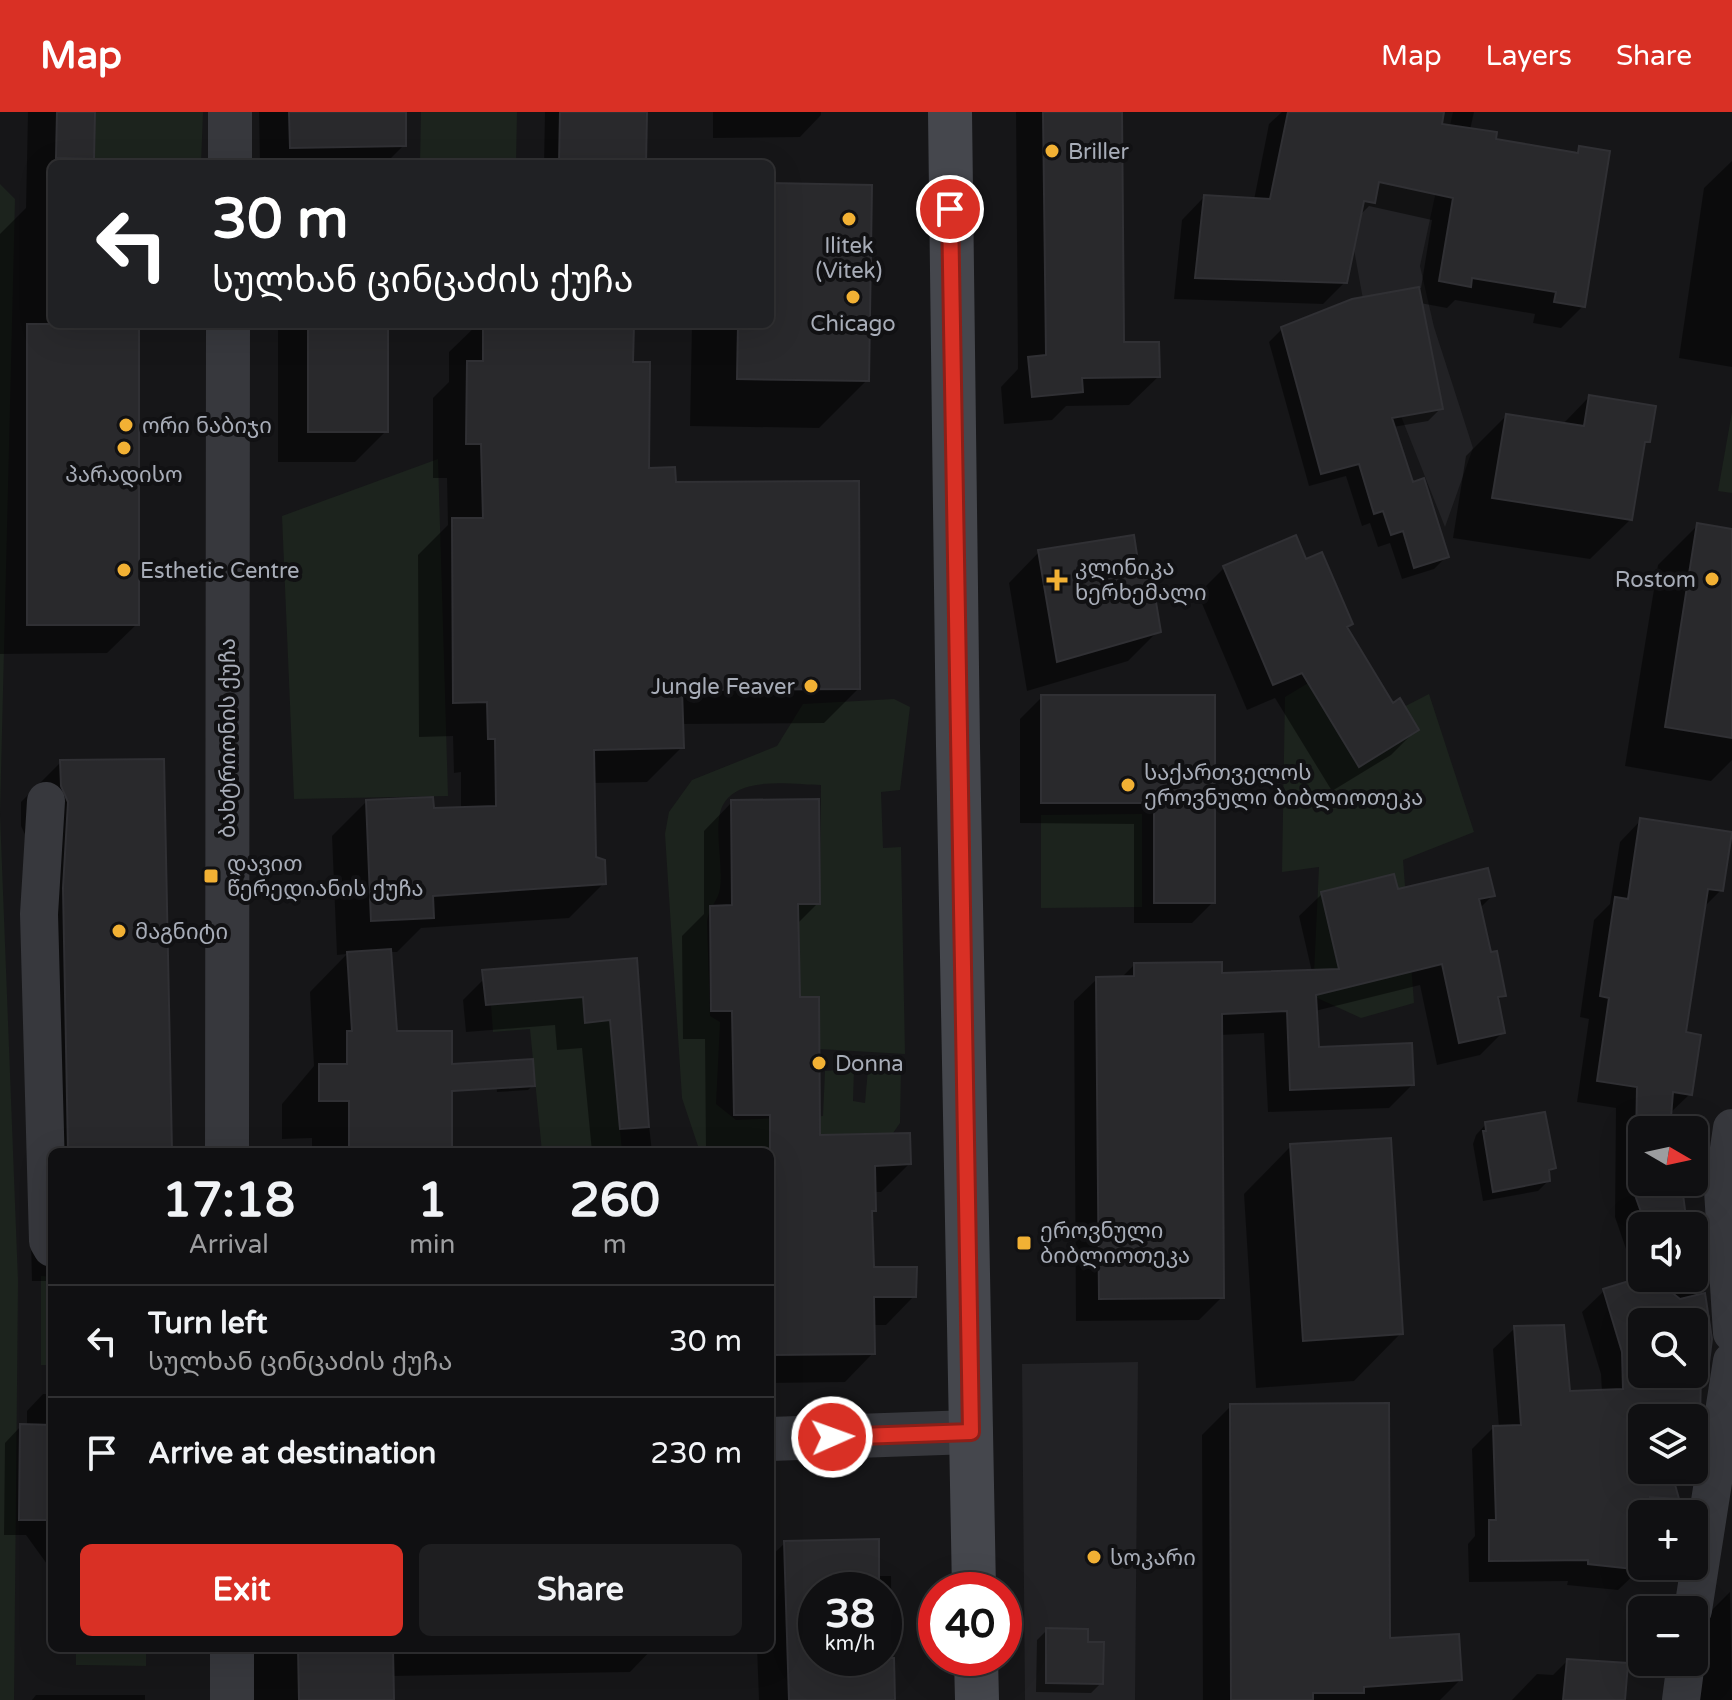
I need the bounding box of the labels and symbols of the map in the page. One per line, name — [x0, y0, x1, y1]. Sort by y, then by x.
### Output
place label: Briller — [1068, 139, 1129, 165]
marker: Briller — [1043, 142, 1061, 160]
pin — [916, 175, 984, 243]
marker: Ilitek (Vitek) — [840, 210, 858, 228]
place label: Ilitek (Vitek) — [816, 233, 882, 284]
marker: Chicago — [844, 288, 862, 306]
place label: Chicago — [810, 311, 896, 337]
place label: ორი ნაბიჯი — [142, 413, 272, 439]
marker: ორი ნაბიჯი — [117, 416, 135, 434]
marker: პარადისო — [115, 439, 133, 457]
place label: პარადისო — [65, 462, 183, 488]
place label: კლინიკა ხერხემალი — [1075, 555, 1207, 606]
place label: Esthetic Centre — [140, 558, 299, 584]
marker: Esthetic Centre — [115, 561, 133, 579]
place label: Rostom — [1615, 567, 1696, 593]
marker: კლინიკა ხერხემალი — [1046, 569, 1068, 591]
marker: Rostom — [1703, 570, 1721, 588]
street label: ბახტრიონის ქუჩა — [215, 638, 241, 838]
place label: Jungle Feaver — [651, 674, 796, 700]
marker: Jungle Feaver — [802, 677, 820, 695]
place label: საქართველოს ეროვნული ბიბლიოთეკა — [1144, 760, 1423, 811]
marker: საქართველოს ეროვნული ბიბლიოთეკა — [1119, 776, 1137, 794]
place label: დავით წერედიანის ქუჩა — [227, 851, 424, 902]
marker: დავით წერედიანის ქუჩა — [202, 867, 220, 885]
place label: მაგნიტი — [135, 919, 228, 945]
marker: მაგნიტი — [110, 922, 128, 940]
place label: Donna — [835, 1051, 904, 1077]
marker: Donna — [810, 1054, 828, 1072]
north arrow — [1628, 1116, 1708, 1196]
place label: ეროვნული ბიბლიოთეკა — [1040, 1218, 1190, 1269]
marker: ეროვნული ბიბლიოთეკა — [1015, 1234, 1033, 1252]
position arrow — [790, 1395, 874, 1479]
place label: სოკარი — [1110, 1545, 1196, 1571]
marker: სოკარი — [1085, 1548, 1103, 1566]
speed limit sign: 40 — [918, 1572, 1022, 1676]

